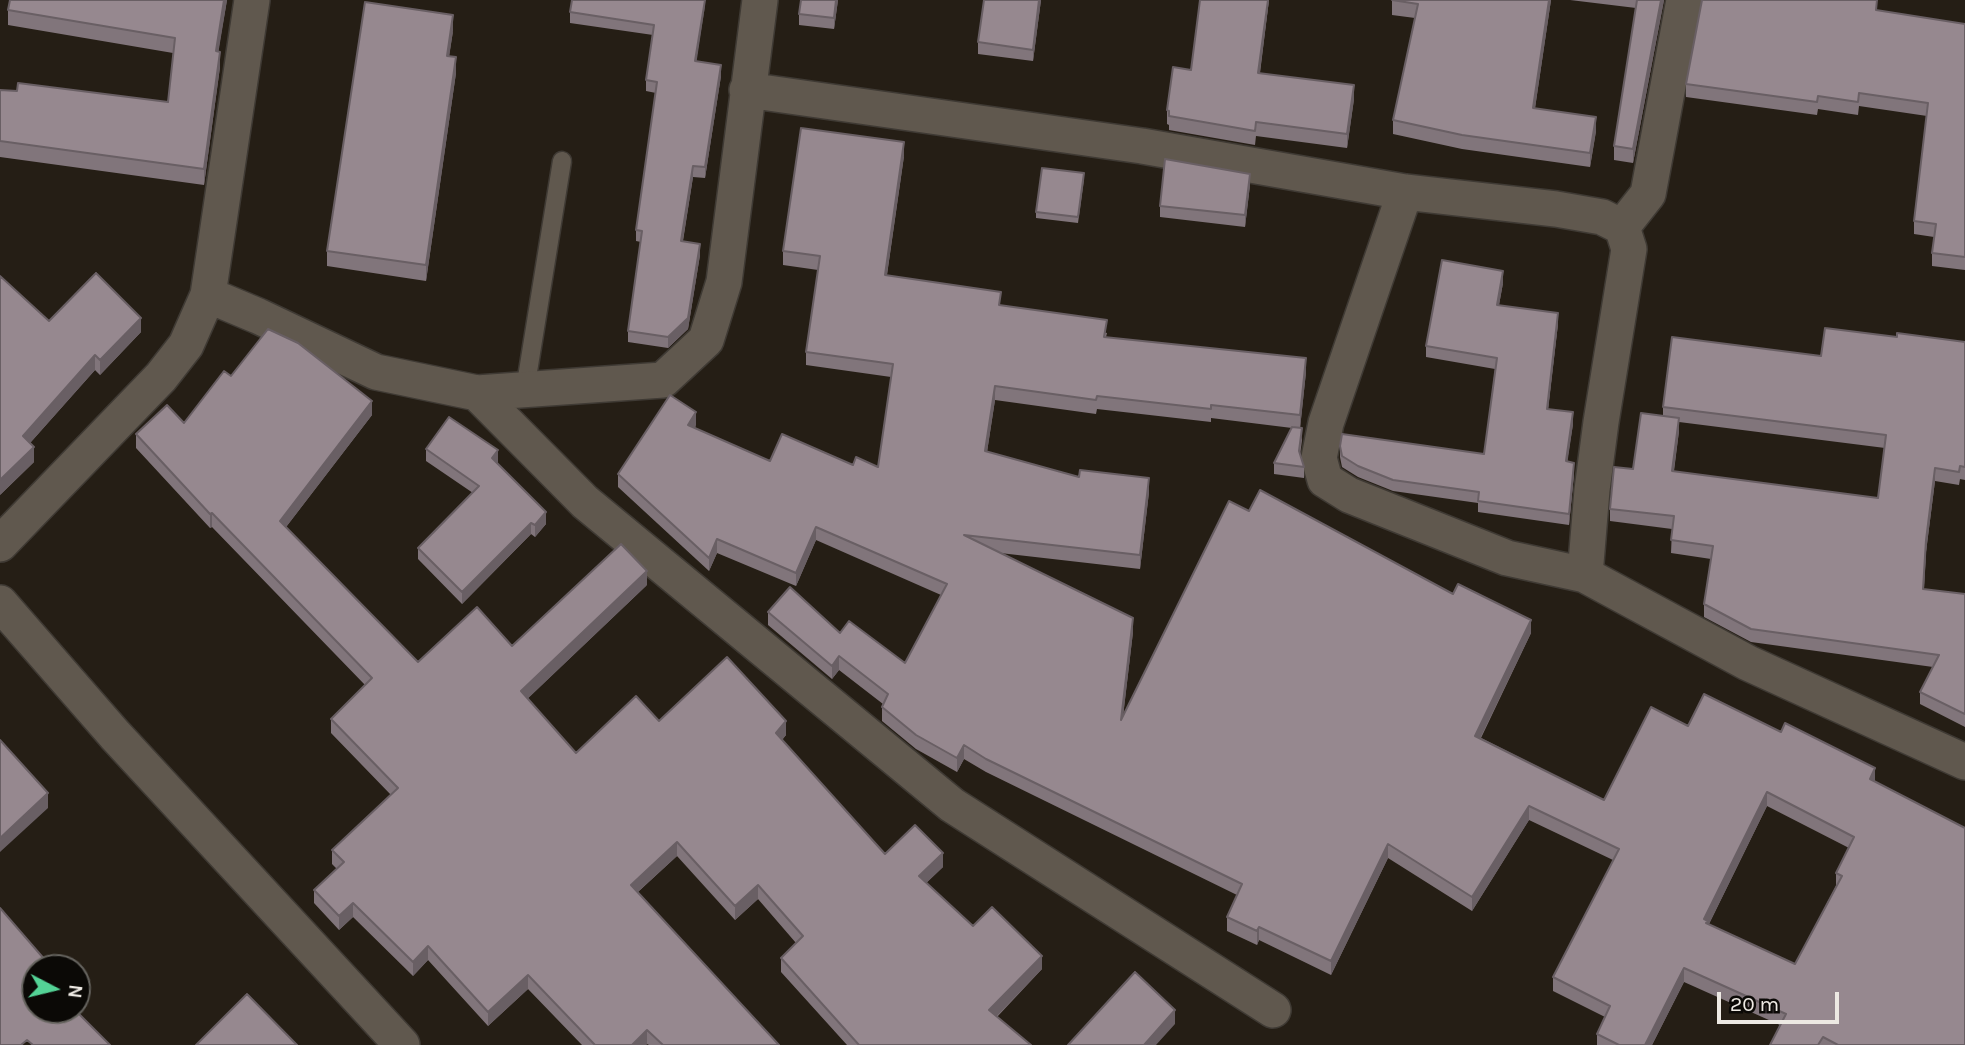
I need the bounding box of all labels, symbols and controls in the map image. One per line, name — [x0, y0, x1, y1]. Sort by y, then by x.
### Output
north arrow — [21, 954, 91, 1024]
scale bar — [1720, 978, 1842, 1022]
text: N — [63, 983, 87, 999]
text: 20 m — [1730, 992, 1779, 1016]

